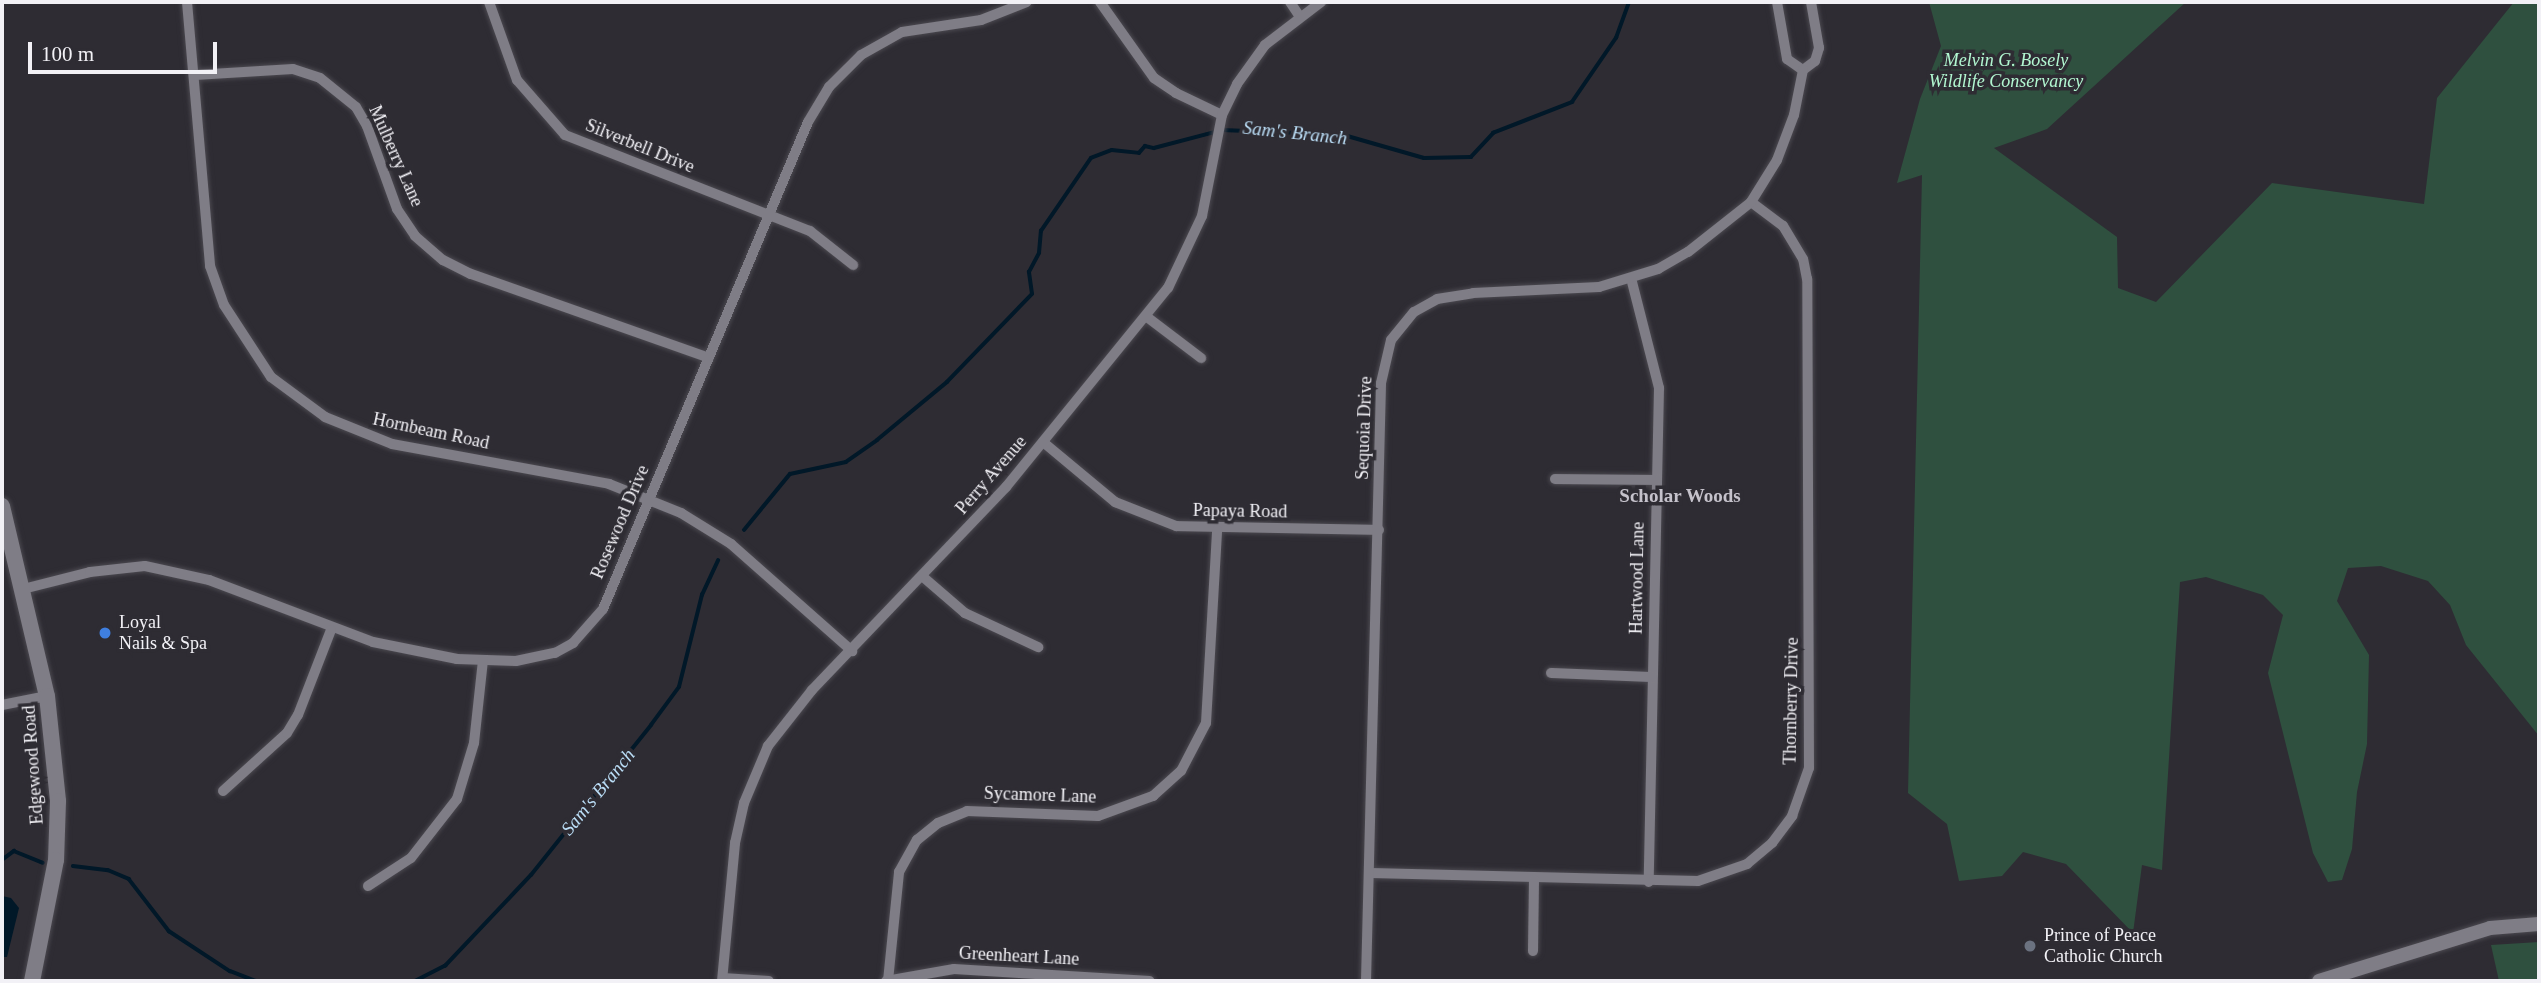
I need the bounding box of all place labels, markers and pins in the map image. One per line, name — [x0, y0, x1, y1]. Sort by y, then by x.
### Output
place label: Loyal Nails & Spa — [119, 612, 207, 654]
marker: Loyal Nails & Spa — [97, 625, 113, 641]
place label: Prince of Peace Catholic Church — [2044, 925, 2162, 968]
marker: Prince of Peace Catholic Church — [2022, 938, 2038, 954]

